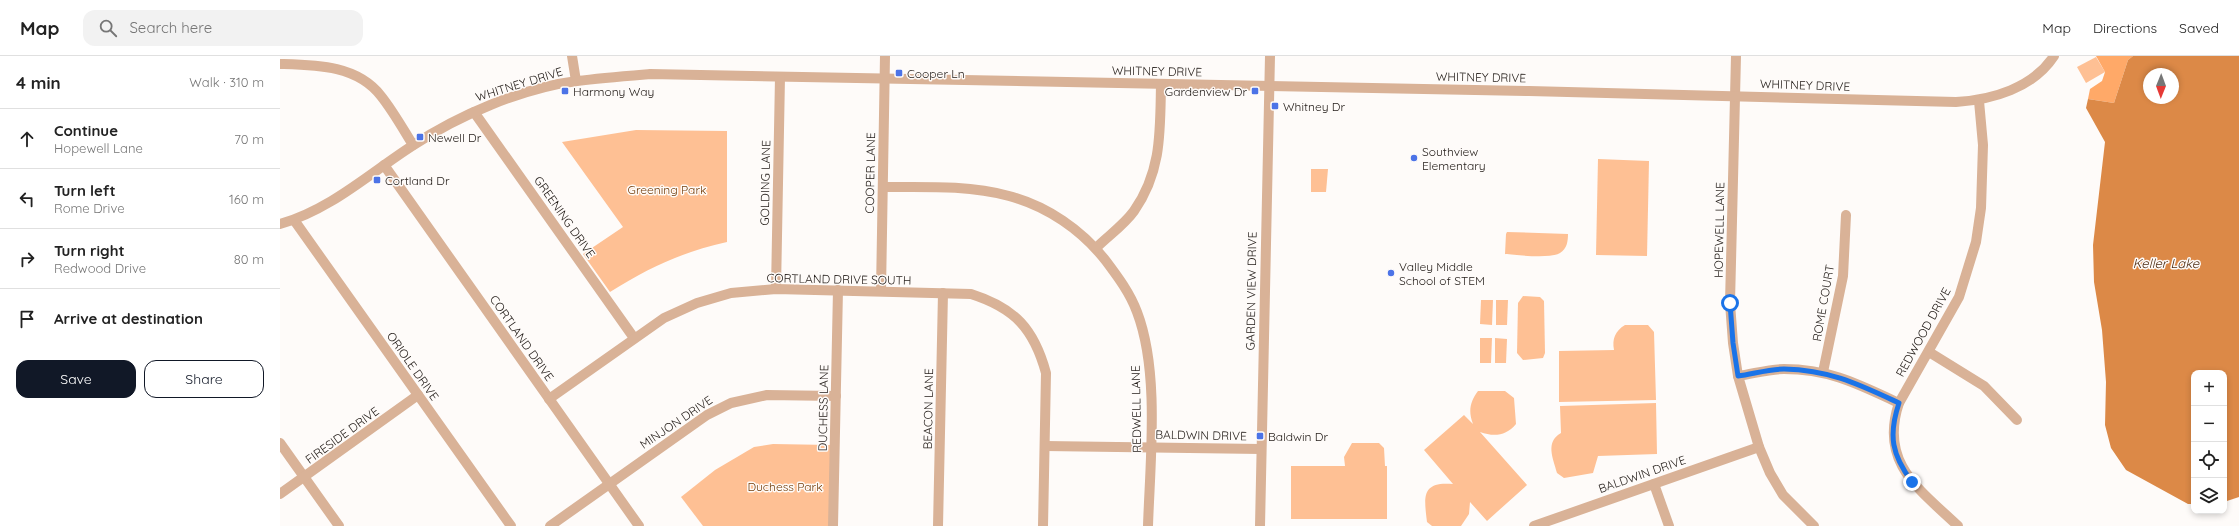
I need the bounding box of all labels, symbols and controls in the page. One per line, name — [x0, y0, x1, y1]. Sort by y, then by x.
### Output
search box — [83, 10, 363, 46]
text: Map — [20, 16, 59, 40]
icon: search — [97, 17, 119, 39]
text: Search here — [129, 18, 212, 37]
text: Map — [2042, 19, 2071, 37]
text: Directions — [2093, 19, 2157, 37]
text: Saved — [2179, 19, 2219, 37]
street label: WHITNEY DRIVE — [1112, 63, 1203, 79]
street label: WHITNEY DRIVE — [474, 64, 565, 104]
place label: Cooper Ln — [907, 66, 965, 81]
marker: Cooper Ln — [894, 68, 904, 78]
north arrow — [2143, 68, 2179, 104]
street label: WHITNEY DRIVE — [1436, 69, 1527, 85]
text: 4 min — [16, 72, 61, 93]
text: Walk · 310 m — [189, 74, 264, 90]
street label: WHITNEY DRIVE — [1760, 76, 1851, 94]
place label: Harmony Way — [573, 84, 654, 99]
place label: Gardenview Dr — [1165, 84, 1247, 99]
marker: Harmony Way — [560, 86, 570, 96]
marker: Gardenview Dr — [1250, 86, 1260, 96]
place label: Whitney Dr — [1283, 99, 1345, 114]
marker: Whitney Dr — [1270, 101, 1280, 111]
text: Continue — [54, 121, 118, 140]
icon: ahead — [16, 128, 38, 150]
place label: Newell Dr — [428, 130, 482, 145]
text: 70 m — [234, 131, 264, 147]
marker: Newell Dr — [415, 132, 425, 142]
street label: COOPER LANE — [862, 132, 878, 214]
text: Hopewell Lane — [54, 140, 143, 156]
street label: GOLDING LANE — [757, 140, 773, 226]
place label: Southview Elementary — [1422, 144, 1486, 173]
marker: Southview Elementary — [1409, 153, 1419, 163]
place label: Cortland Dr — [385, 173, 450, 188]
street label: GREENING DRIVE — [531, 173, 599, 261]
marker: Cortland Dr — [372, 175, 382, 185]
text: Turn left — [54, 181, 116, 200]
park label: Greening Park — [628, 182, 706, 197]
street label: HOPEWELL LANE — [1711, 182, 1727, 278]
icon: left — [16, 188, 38, 210]
text: 160 m — [229, 191, 264, 207]
text: Rome Drive — [54, 200, 125, 216]
street label: GARDEN VIEW DRIVE — [1242, 231, 1260, 350]
text: Turn right — [54, 241, 125, 260]
icon: right — [16, 248, 38, 270]
text: 80 m — [234, 251, 264, 267]
water label: Keller Lake — [2133, 255, 2200, 271]
place label: Valley Middle School of STEM — [1399, 259, 1485, 288]
text: Redwood Drive — [54, 260, 146, 276]
street label: ROME COURT — [1809, 263, 1837, 343]
marker: Valley Middle School of STEM — [1386, 268, 1396, 278]
street label: CORTLAND DRIVE SOUTH — [766, 270, 912, 288]
street label: REDWOOD DRIVE — [1892, 285, 1954, 379]
street label: CORTLAND DRIVE — [487, 292, 557, 384]
route start — [1721, 294, 1739, 312]
icon: arrive — [16, 308, 38, 330]
text: Arrive at destination — [54, 309, 203, 328]
street label: ORIOLE DRIVE — [384, 329, 442, 403]
button: Save — [16, 360, 136, 398]
button: Share — [144, 360, 264, 398]
street label: DUCHESS LANE — [815, 364, 831, 452]
street label: REDWELL LANE — [1128, 365, 1144, 453]
street label: BEACON LANE — [920, 368, 936, 450]
map controls — [2191, 370, 2227, 514]
button: + — [2191, 370, 2227, 406]
street label: MINJON DRIVE — [637, 392, 715, 452]
street label: FIRESIDE DRIVE — [302, 403, 382, 467]
button: − — [2191, 406, 2227, 442]
street label: BALDWIN DRIVE — [1155, 427, 1247, 443]
place label: Baldwin Dr — [1268, 429, 1328, 444]
marker: Baldwin Dr — [1255, 431, 1265, 441]
button: locate — [2191, 442, 2227, 478]
street label: BALDWIN DRIVE — [1596, 452, 1688, 496]
route end — [1903, 473, 1921, 491]
button: layers — [2191, 478, 2227, 514]
park label: Duchess Park — [747, 479, 823, 494]

